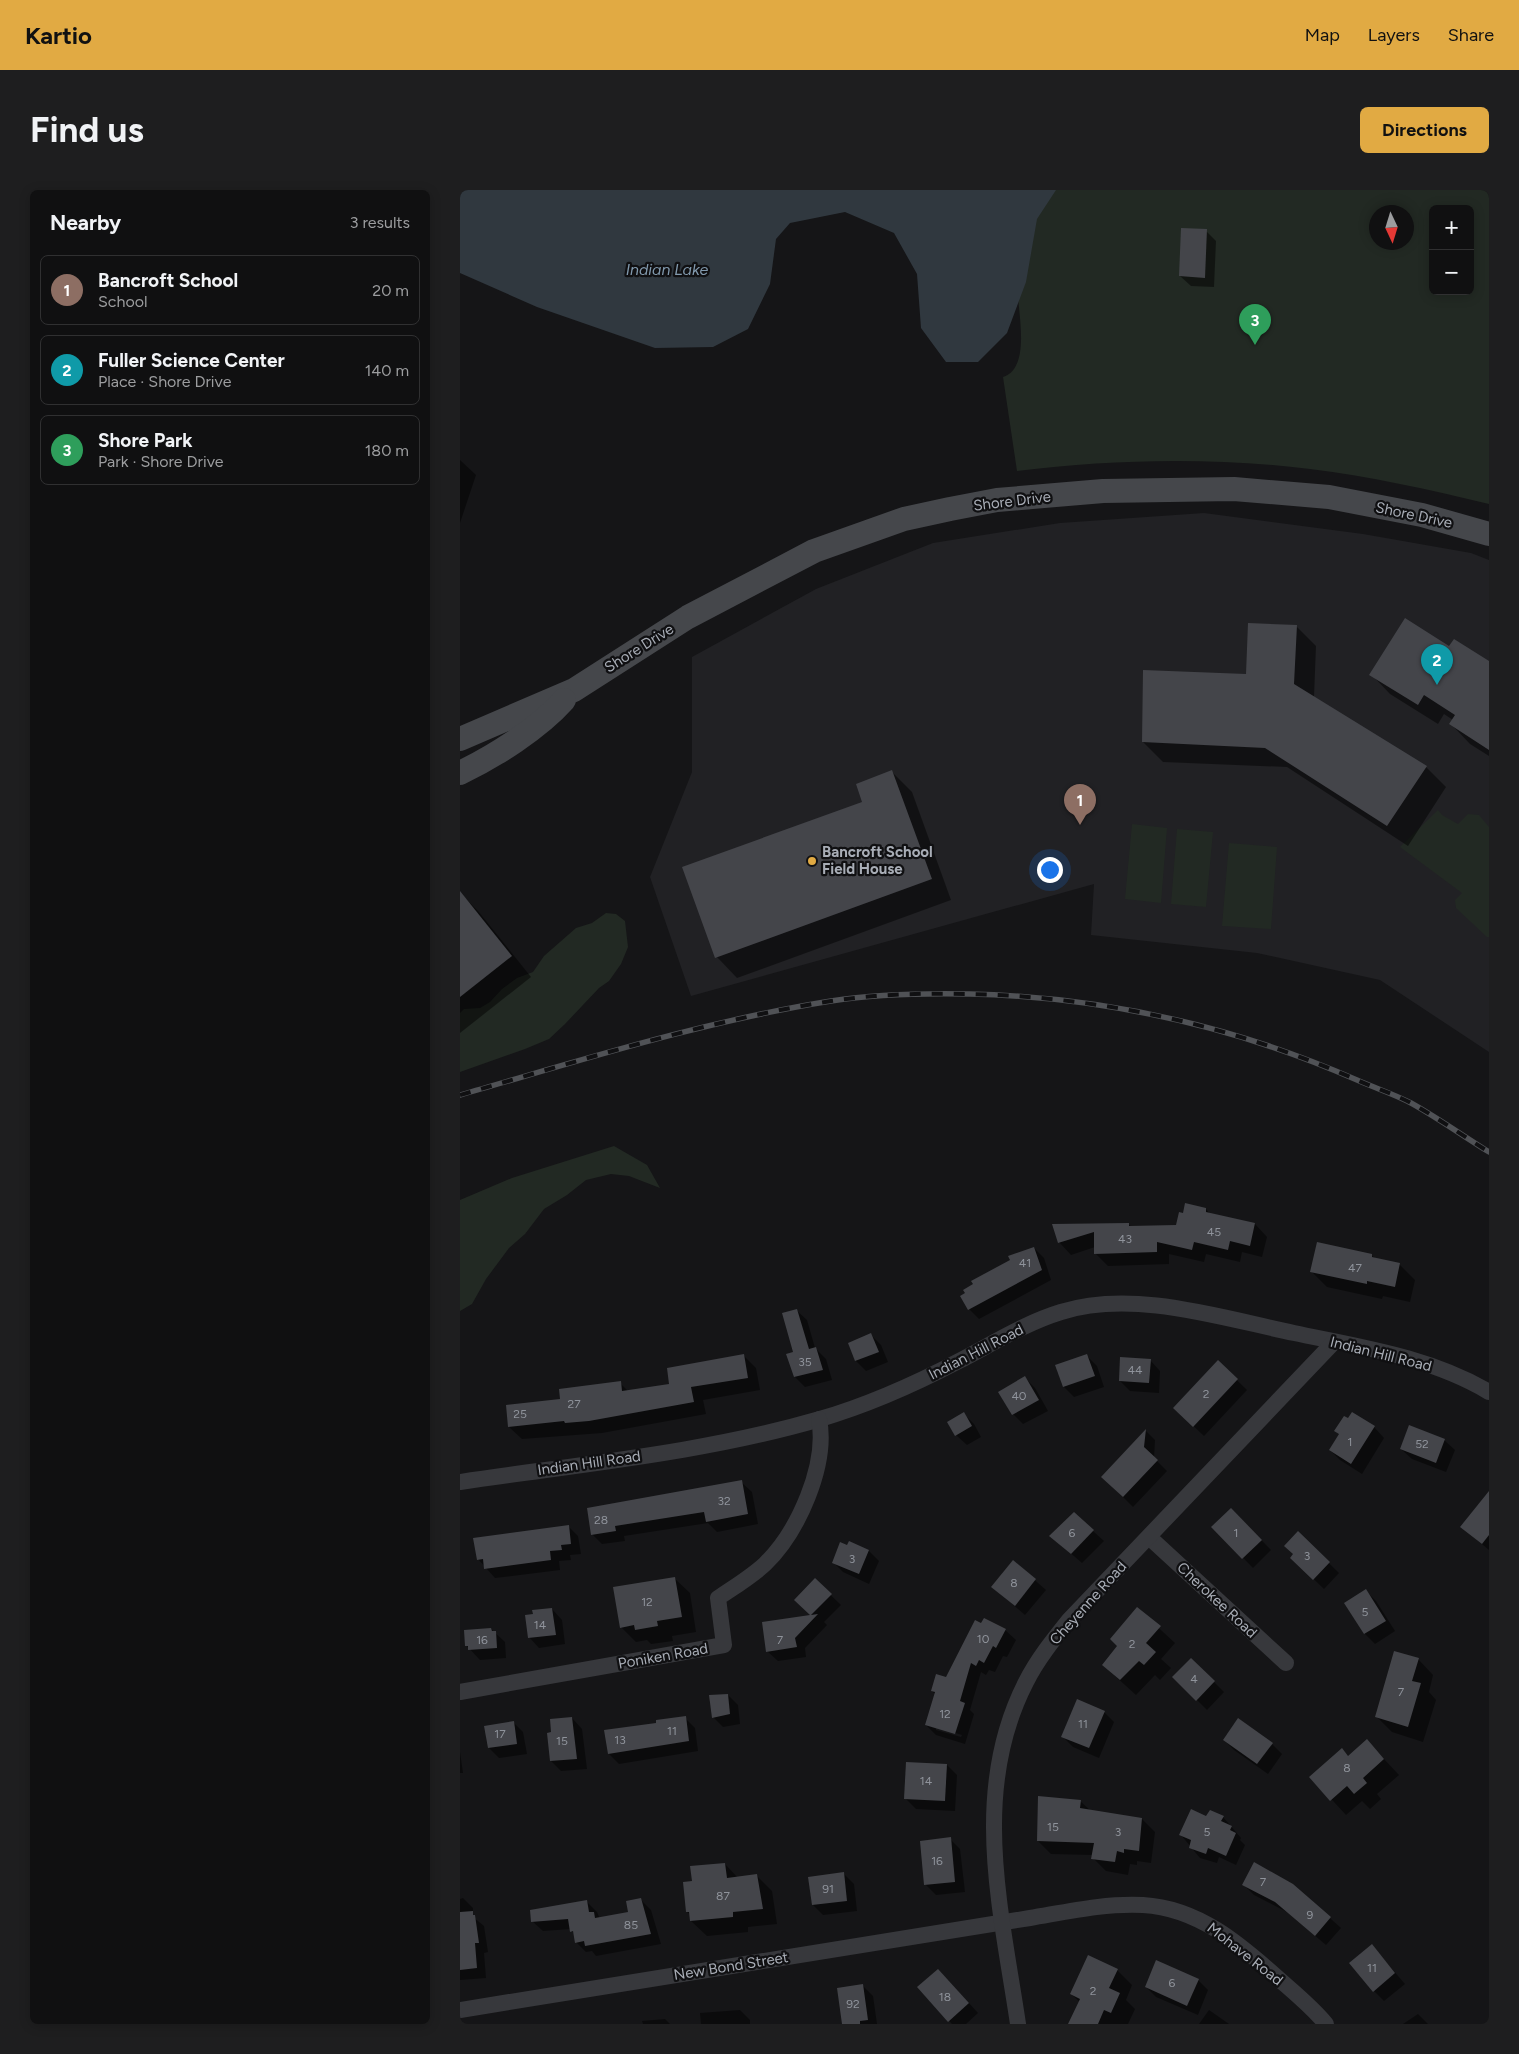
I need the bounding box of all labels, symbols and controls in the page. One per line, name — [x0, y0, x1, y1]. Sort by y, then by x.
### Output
text: Kartio — [25, 21, 92, 50]
text: Map — [1305, 24, 1340, 46]
text: Layers — [1368, 24, 1420, 46]
text: Share — [1448, 24, 1494, 46]
button: Directions — [1360, 107, 1489, 153]
text: Find us — [30, 109, 144, 151]
north arrow — [1369, 205, 1414, 250]
map controls — [1429, 205, 1474, 295]
button: + — [1429, 205, 1474, 250]
text: Nearby — [50, 210, 121, 235]
text: 3 results — [350, 213, 410, 232]
button: − — [1429, 250, 1474, 295]
water label: Indian Lake — [626, 260, 709, 279]
text: Bancroft School — [98, 269, 238, 292]
text: 1 — [64, 281, 70, 300]
text: 20 m — [372, 281, 409, 300]
text: School — [98, 292, 148, 311]
pin: 3 — [1239, 304, 1271, 345]
text: Fuller Science Center — [98, 349, 285, 372]
text: 2 — [62, 361, 72, 380]
text: 140 m — [365, 361, 409, 380]
text: Place · Shore Drive — [98, 372, 231, 391]
text: Shore Park — [98, 429, 192, 452]
text: 3 — [63, 441, 71, 460]
text: 180 m — [365, 441, 409, 460]
text: Park · Shore Drive — [98, 452, 224, 471]
street label: Shore Drive — [972, 487, 1052, 515]
street label: Shore Drive — [1374, 498, 1454, 532]
street label: Shore Drive — [601, 620, 677, 676]
pin: 2 — [1421, 644, 1453, 685]
pin: 1 — [1064, 784, 1096, 825]
place label: Bancroft School Field House — [822, 843, 933, 878]
marker: Bancroft School Field House — [806, 855, 818, 867]
your location — [1037, 857, 1063, 883]
house number: 45 — [1207, 1225, 1221, 1239]
house number: 43 — [1118, 1232, 1132, 1246]
house number: 41 — [1019, 1256, 1031, 1270]
house number: 47 — [1348, 1261, 1362, 1275]
street label: Indian Hill Road — [926, 1320, 1026, 1384]
street label: Indian Hill Road — [1328, 1333, 1434, 1375]
house number: 35 — [798, 1355, 812, 1369]
house number: 44 — [1128, 1363, 1143, 1377]
house number: 2 — [1203, 1387, 1209, 1401]
house number: 40 — [1011, 1389, 1027, 1403]
house number: 27 — [567, 1397, 581, 1411]
house number: 25 — [513, 1407, 527, 1421]
house number: 1 — [1348, 1435, 1352, 1449]
house number: 52 — [1415, 1437, 1429, 1451]
street label: Indian Hill Road — [536, 1447, 642, 1479]
house number: 32 — [717, 1494, 731, 1508]
house number: 28 — [594, 1513, 608, 1527]
house number: 6 — [1069, 1526, 1076, 1540]
house number: 1 — [1234, 1526, 1238, 1540]
house number: 3 — [1304, 1549, 1310, 1563]
house number: 3 — [849, 1552, 855, 1566]
street label: Cheyenne Road — [1046, 1557, 1130, 1649]
street label: Cherokee Road — [1173, 1558, 1261, 1642]
house number: 8 — [1010, 1576, 1018, 1590]
house number: 12 — [641, 1595, 653, 1609]
house number: 5 — [1362, 1605, 1369, 1619]
house number: 14 — [534, 1618, 547, 1632]
house number: 10 — [977, 1632, 990, 1646]
house number: 16 — [476, 1633, 488, 1647]
house number: 7 — [777, 1633, 784, 1647]
house number: 2 — [1129, 1637, 1135, 1651]
street label: Poniken Road — [617, 1639, 709, 1673]
house number: 4 — [1190, 1672, 1198, 1686]
house number: 7 — [1398, 1685, 1405, 1699]
house number: 12 — [939, 1707, 951, 1721]
house number: 11 — [1078, 1717, 1088, 1731]
house number: 11 — [667, 1724, 677, 1738]
house number: 17 — [494, 1727, 506, 1741]
house number: 13 — [614, 1733, 626, 1747]
house number: 15 — [556, 1734, 568, 1748]
house number: 8 — [1343, 1761, 1351, 1775]
house number: 14 — [920, 1774, 933, 1788]
house number: 15 — [1047, 1820, 1059, 1834]
house number: 3 — [1115, 1825, 1121, 1839]
house number: 5 — [1204, 1825, 1211, 1839]
house number: 16 — [931, 1854, 943, 1868]
house number: 7 — [1260, 1875, 1267, 1889]
house number: 91 — [822, 1882, 834, 1896]
house number: 87 — [716, 1889, 730, 1903]
house number: 9 — [1307, 1908, 1314, 1922]
house number: 85 — [624, 1918, 638, 1932]
street label: Mohave Road — [1203, 1919, 1287, 1989]
street label: New Bond Street — [672, 1948, 790, 1984]
house number: 11 — [1367, 1961, 1377, 1975]
house number: 6 — [1169, 1976, 1176, 1990]
house number: 2 — [1090, 1984, 1096, 1998]
house number: 18 — [939, 1990, 951, 2004]
house number: 92 — [846, 1997, 860, 2011]

